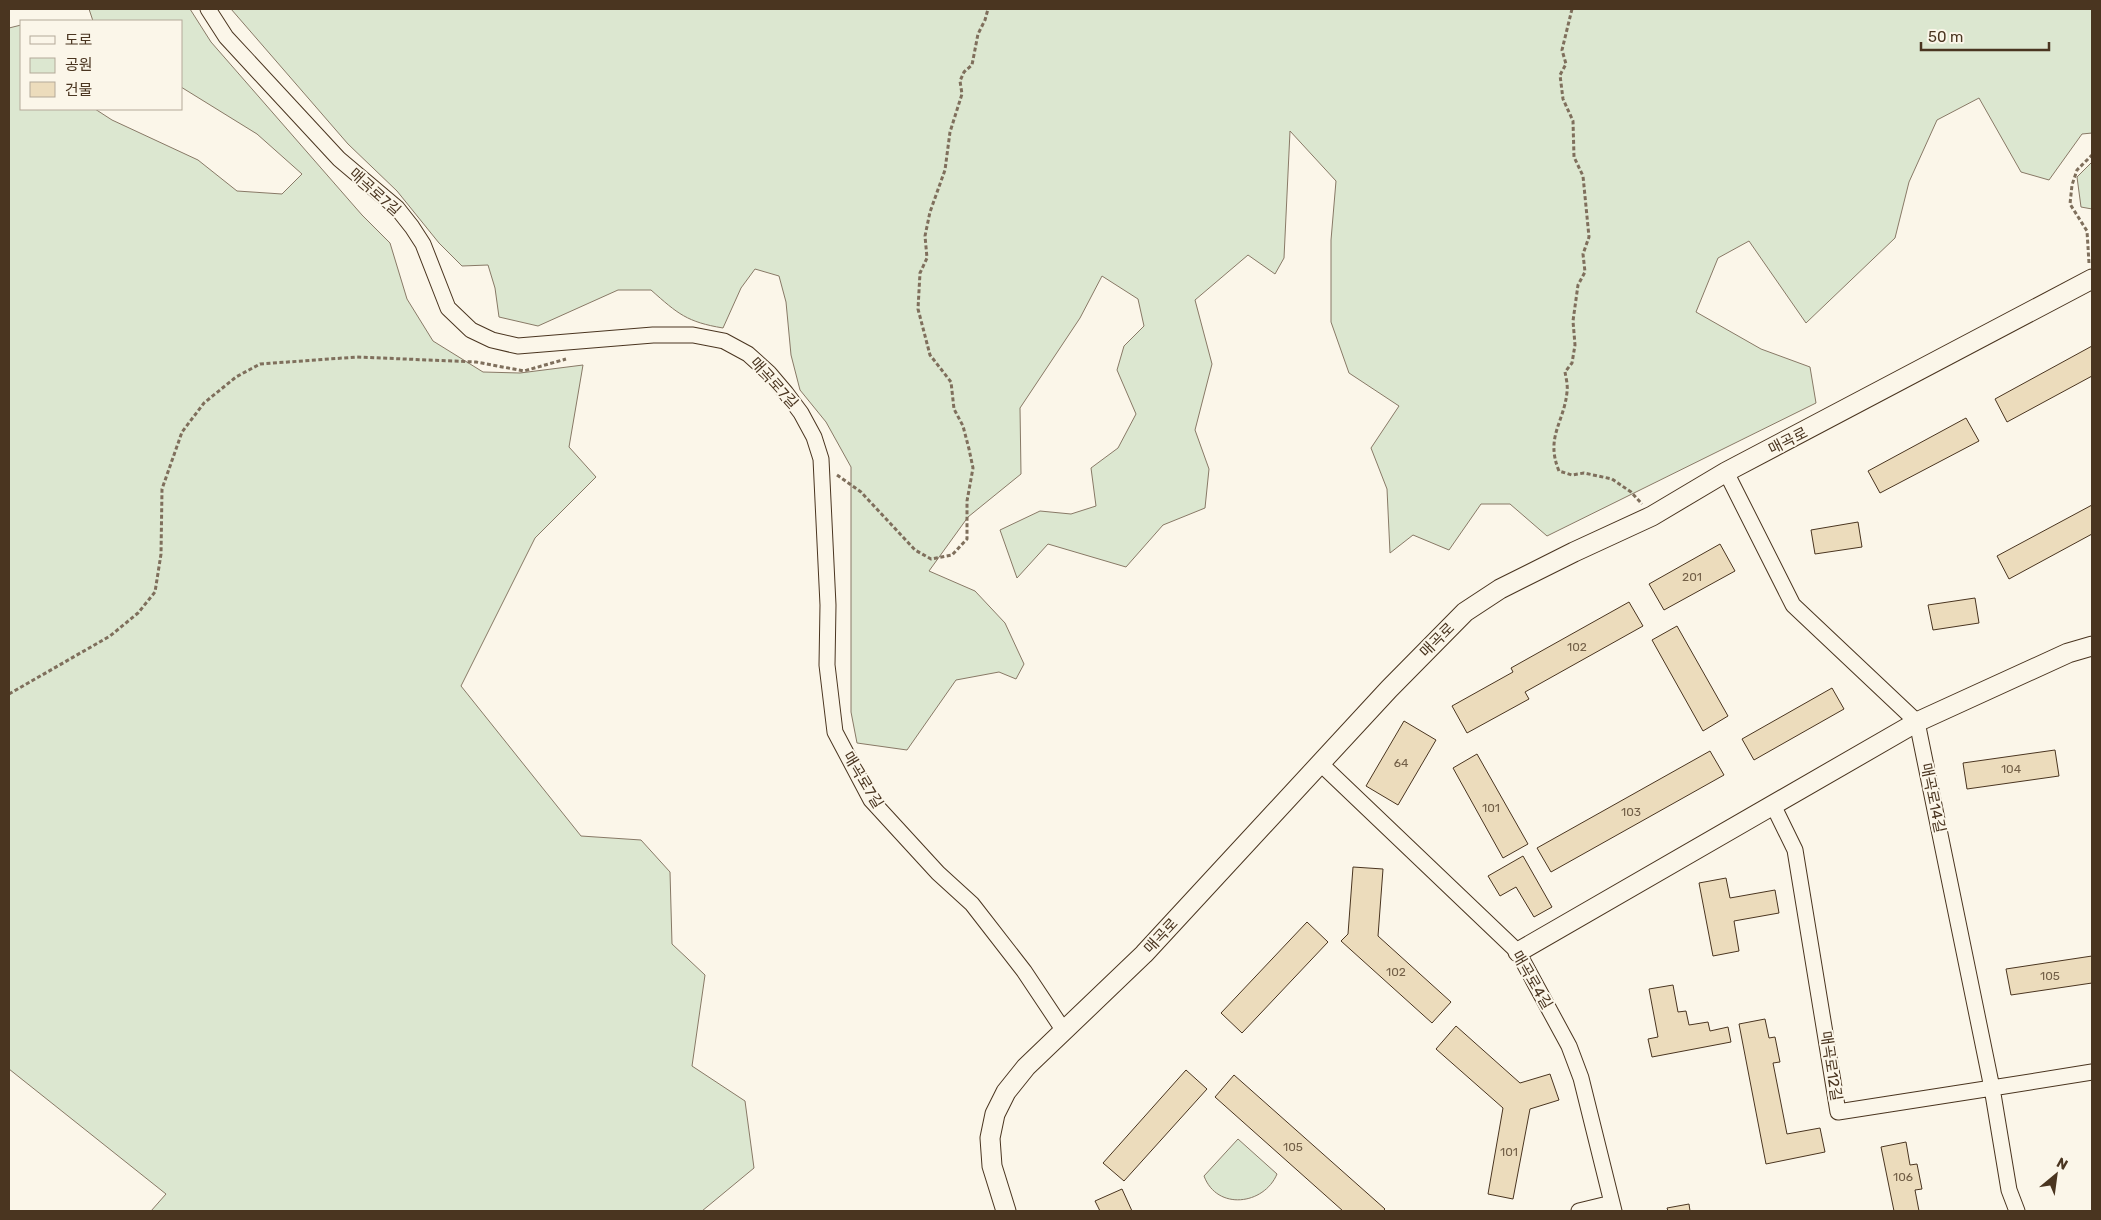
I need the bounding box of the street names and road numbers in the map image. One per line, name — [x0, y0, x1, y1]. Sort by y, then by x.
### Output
street label: 매곡로7길 — [346, 164, 404, 220]
street label: 매곡로7길 — [746, 354, 802, 412]
street label: 매곡로 — [1765, 424, 1811, 458]
street label: 매곡로 — [1416, 619, 1458, 661]
street label: 매곡로7길 — [839, 748, 887, 812]
street label: 매곡로14길 — [1917, 761, 1949, 835]
street label: 매곡로 — [1140, 915, 1182, 957]
street label: 매곡로4길 — [1508, 948, 1556, 1012]
street label: 매곡로12길 — [1817, 1030, 1845, 1102]

